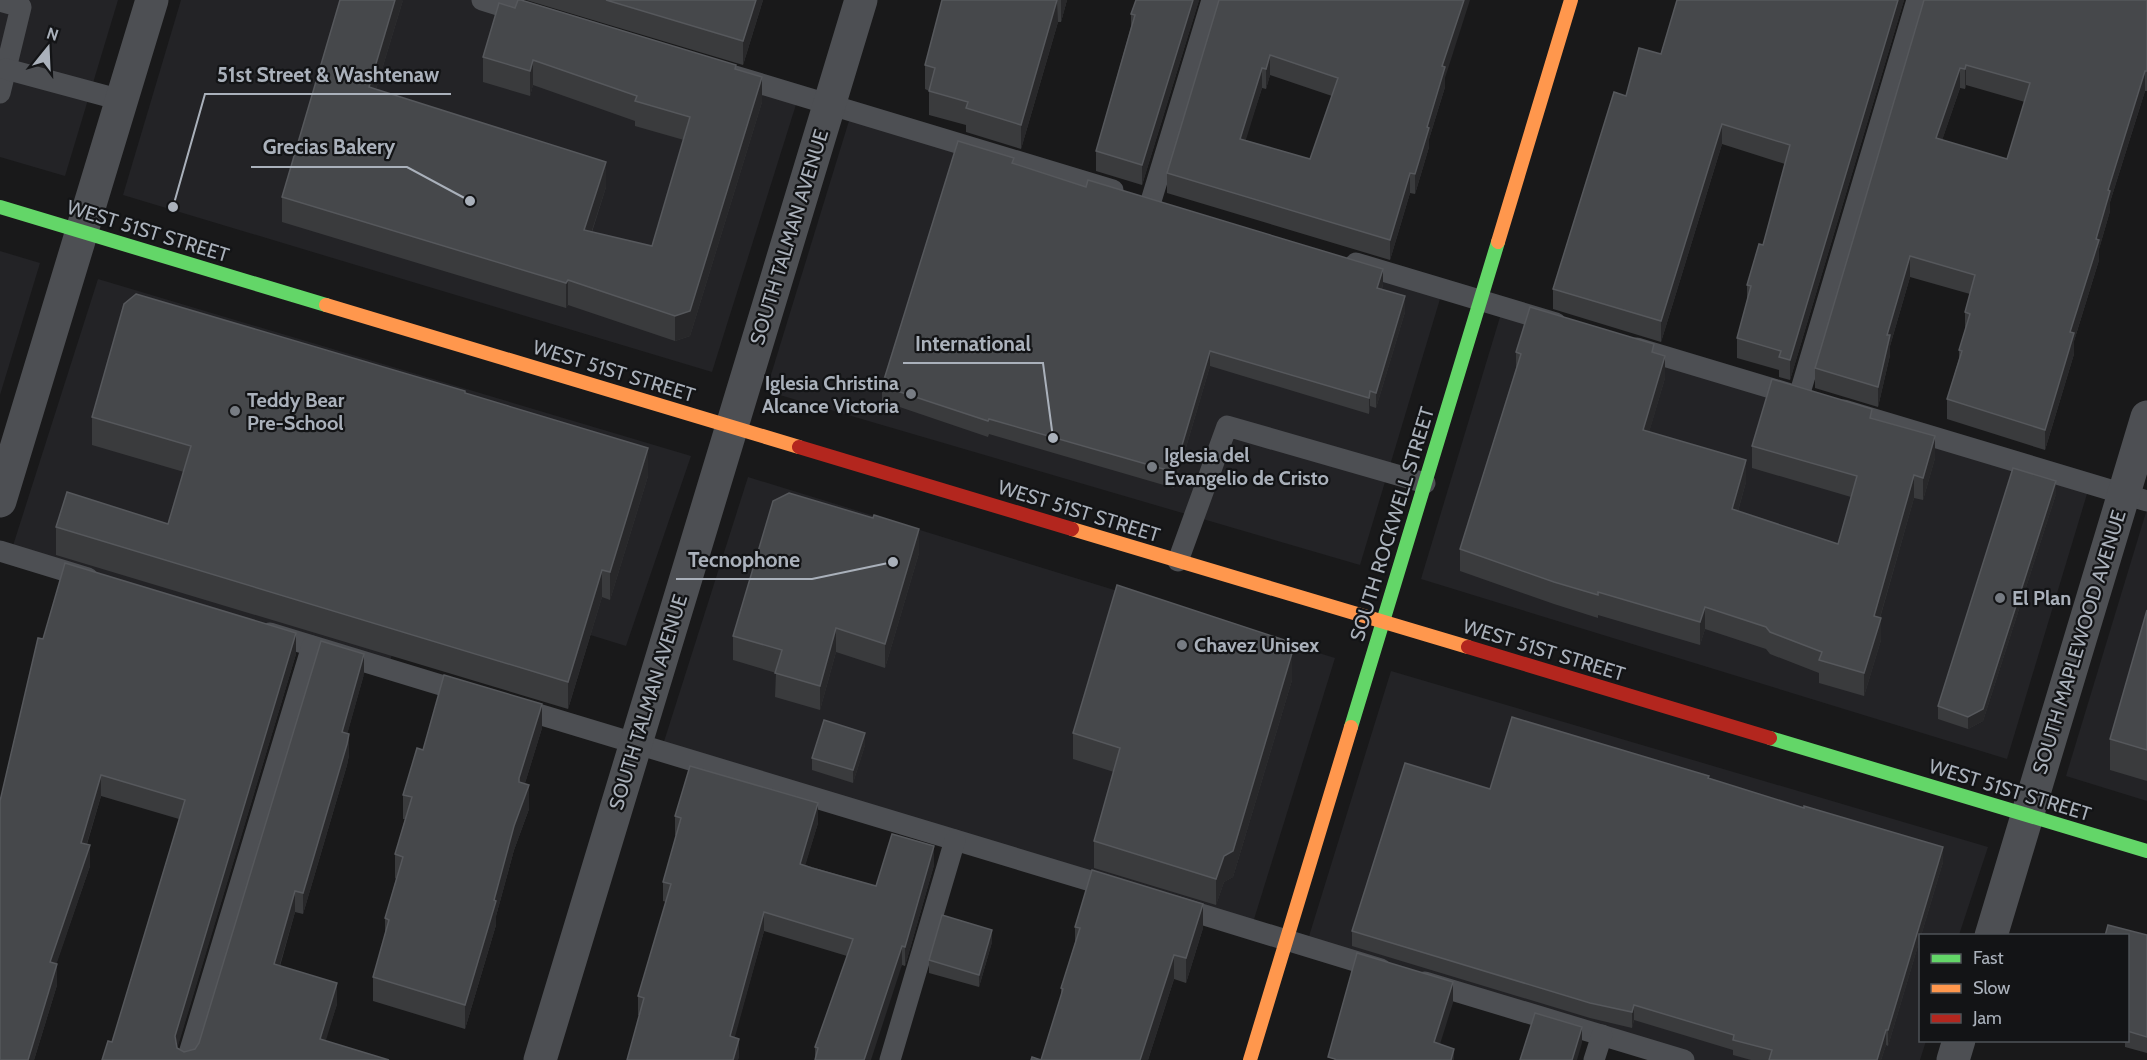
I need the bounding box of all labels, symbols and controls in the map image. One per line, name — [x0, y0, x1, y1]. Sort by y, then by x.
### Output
north arrow — [18, 18, 78, 78]
text: N — [44, 23, 61, 45]
callout: 51st Street & Washtenaw — [205, 55, 451, 94]
text: 51st Street & Washtenaw — [217, 62, 440, 87]
street label: SOUTH TALMAN AVENUE — [745, 126, 833, 348]
callout: Grecias Bakery — [251, 128, 407, 167]
text: Grecias Bakery — [263, 134, 396, 159]
street label: WEST 51ST STREET — [64, 195, 232, 267]
callout: International — [903, 324, 1043, 363]
text: International — [915, 331, 1031, 356]
street label: WEST 51ST STREET — [530, 335, 698, 407]
place label: Iglesia Christina Alcance Victoria — [762, 371, 899, 418]
marker: Iglesia Christina Alcance Victoria — [904, 387, 918, 401]
place label: Teddy Bear Pre-School — [247, 388, 345, 435]
marker: Teddy Bear Pre-School — [228, 404, 242, 418]
street label: SOUTH ROCKWELL STREET — [1345, 404, 1439, 644]
place label: Iglesia del Evangelio de Cristo — [1164, 443, 1329, 490]
marker: Iglesia del Evangelio de Cristo — [1145, 460, 1159, 474]
street label: WEST 51ST STREET — [995, 475, 1163, 547]
street label: SOUTH MAPLEWOOD AVENUE — [2027, 507, 2131, 777]
callout: Tecnophone — [676, 540, 812, 579]
text: Tecnophone — [688, 547, 800, 572]
place label: El Plan — [2012, 586, 2071, 610]
street label: SOUTH TALMAN AVENUE — [604, 591, 692, 813]
marker: El Plan — [1993, 591, 2007, 605]
street label: WEST 51ST STREET — [1460, 614, 1628, 686]
place label: Chavez Unisex — [1194, 633, 1319, 657]
marker: Chavez Unisex — [1175, 638, 1189, 652]
street label: WEST 51ST STREET — [1926, 754, 2094, 826]
legend — [1919, 934, 2129, 1042]
text: Fast — [1973, 947, 2004, 969]
text: Slow — [1973, 977, 2010, 999]
text: Jam — [1972, 1007, 2002, 1029]

